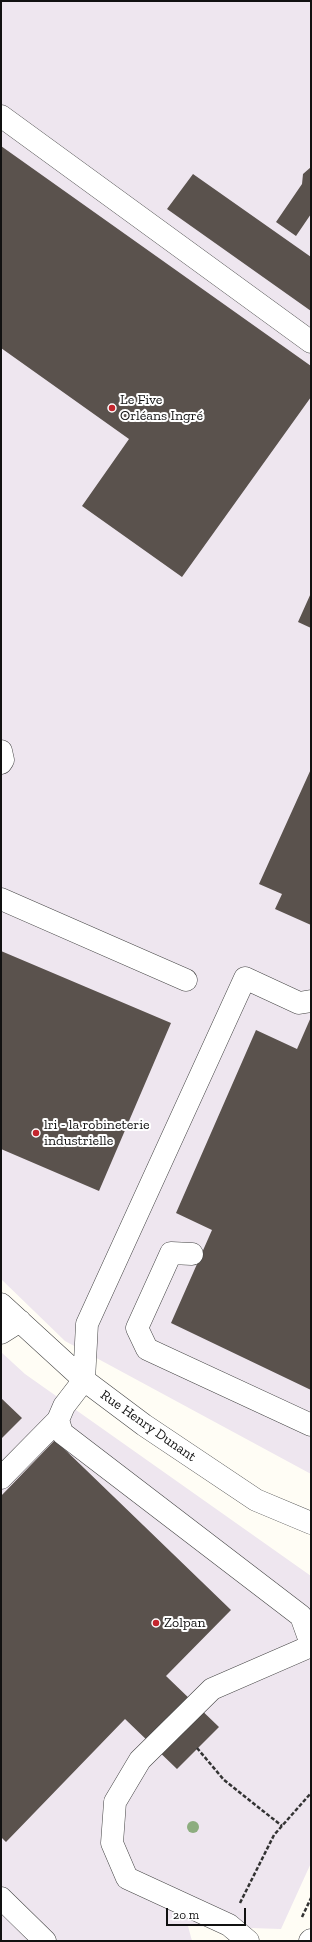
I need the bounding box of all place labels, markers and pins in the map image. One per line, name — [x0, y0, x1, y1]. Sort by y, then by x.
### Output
place label: Le Five Orléans Ingré — [120, 392, 203, 424]
marker: Le Five Orléans Ingré — [107, 403, 117, 413]
place label: lri - la robineterie industrielle — [44, 1117, 150, 1150]
marker: lri - la robineterie industrielle — [31, 1128, 41, 1138]
place label: Zolpan — [164, 1615, 205, 1631]
marker: Zolpan — [151, 1618, 161, 1628]

